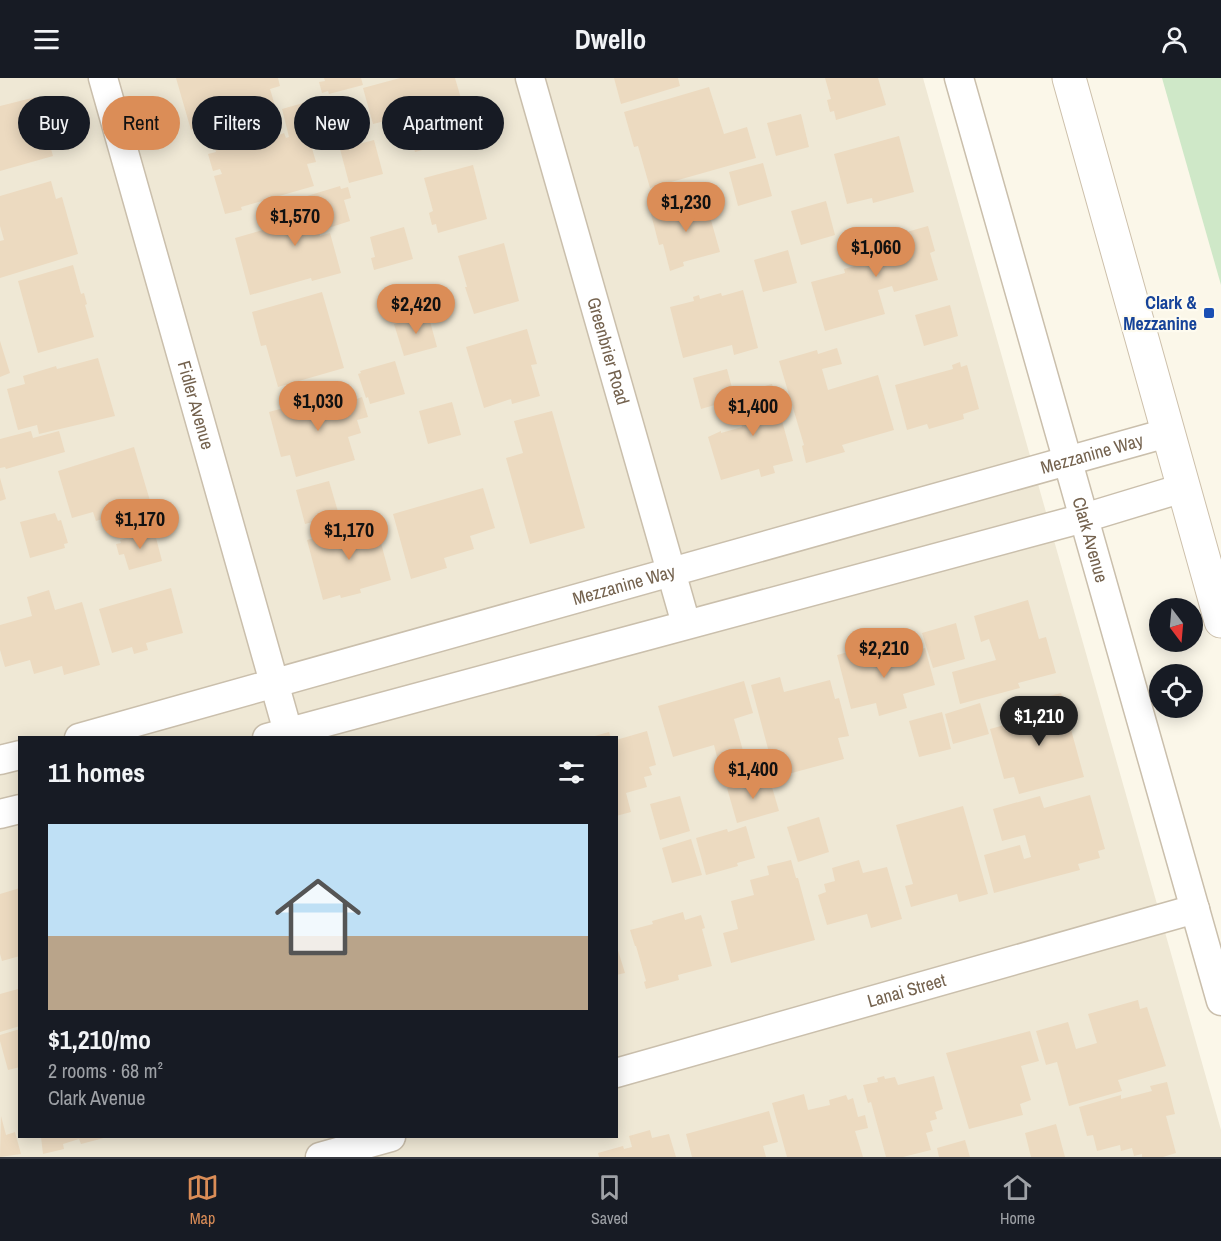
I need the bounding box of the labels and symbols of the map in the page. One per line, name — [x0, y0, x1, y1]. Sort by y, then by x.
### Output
pin: $1,230 — [637, 182, 735, 233]
pin: $1,570 — [246, 196, 344, 247]
pin: $1,060 — [827, 227, 925, 278]
pin: $2,420 — [367, 284, 465, 335]
place label: Clark & Mezzanine — [1123, 290, 1197, 336]
street label: Greenbrier Road — [581, 294, 636, 408]
marker: Clark & Mezzanine — [1202, 306, 1216, 320]
street label: Fidler Avenue — [172, 358, 220, 452]
pin: $1,030 — [269, 381, 367, 432]
pin: $1,400 — [704, 386, 802, 437]
street label: Mezzanine Way — [1038, 427, 1147, 480]
street label: Clark Avenue — [1067, 494, 1115, 585]
pin: $1,170 — [91, 499, 189, 550]
pin: $1,170 — [300, 510, 398, 561]
street label: Mezzanine Way — [570, 558, 679, 611]
north arrow — [1149, 598, 1203, 652]
pin: $2,210 — [835, 628, 933, 679]
pin: $1,210 — [990, 696, 1088, 747]
pin: $1,400 — [704, 749, 802, 800]
street label: Lanai Street — [864, 967, 949, 1013]

